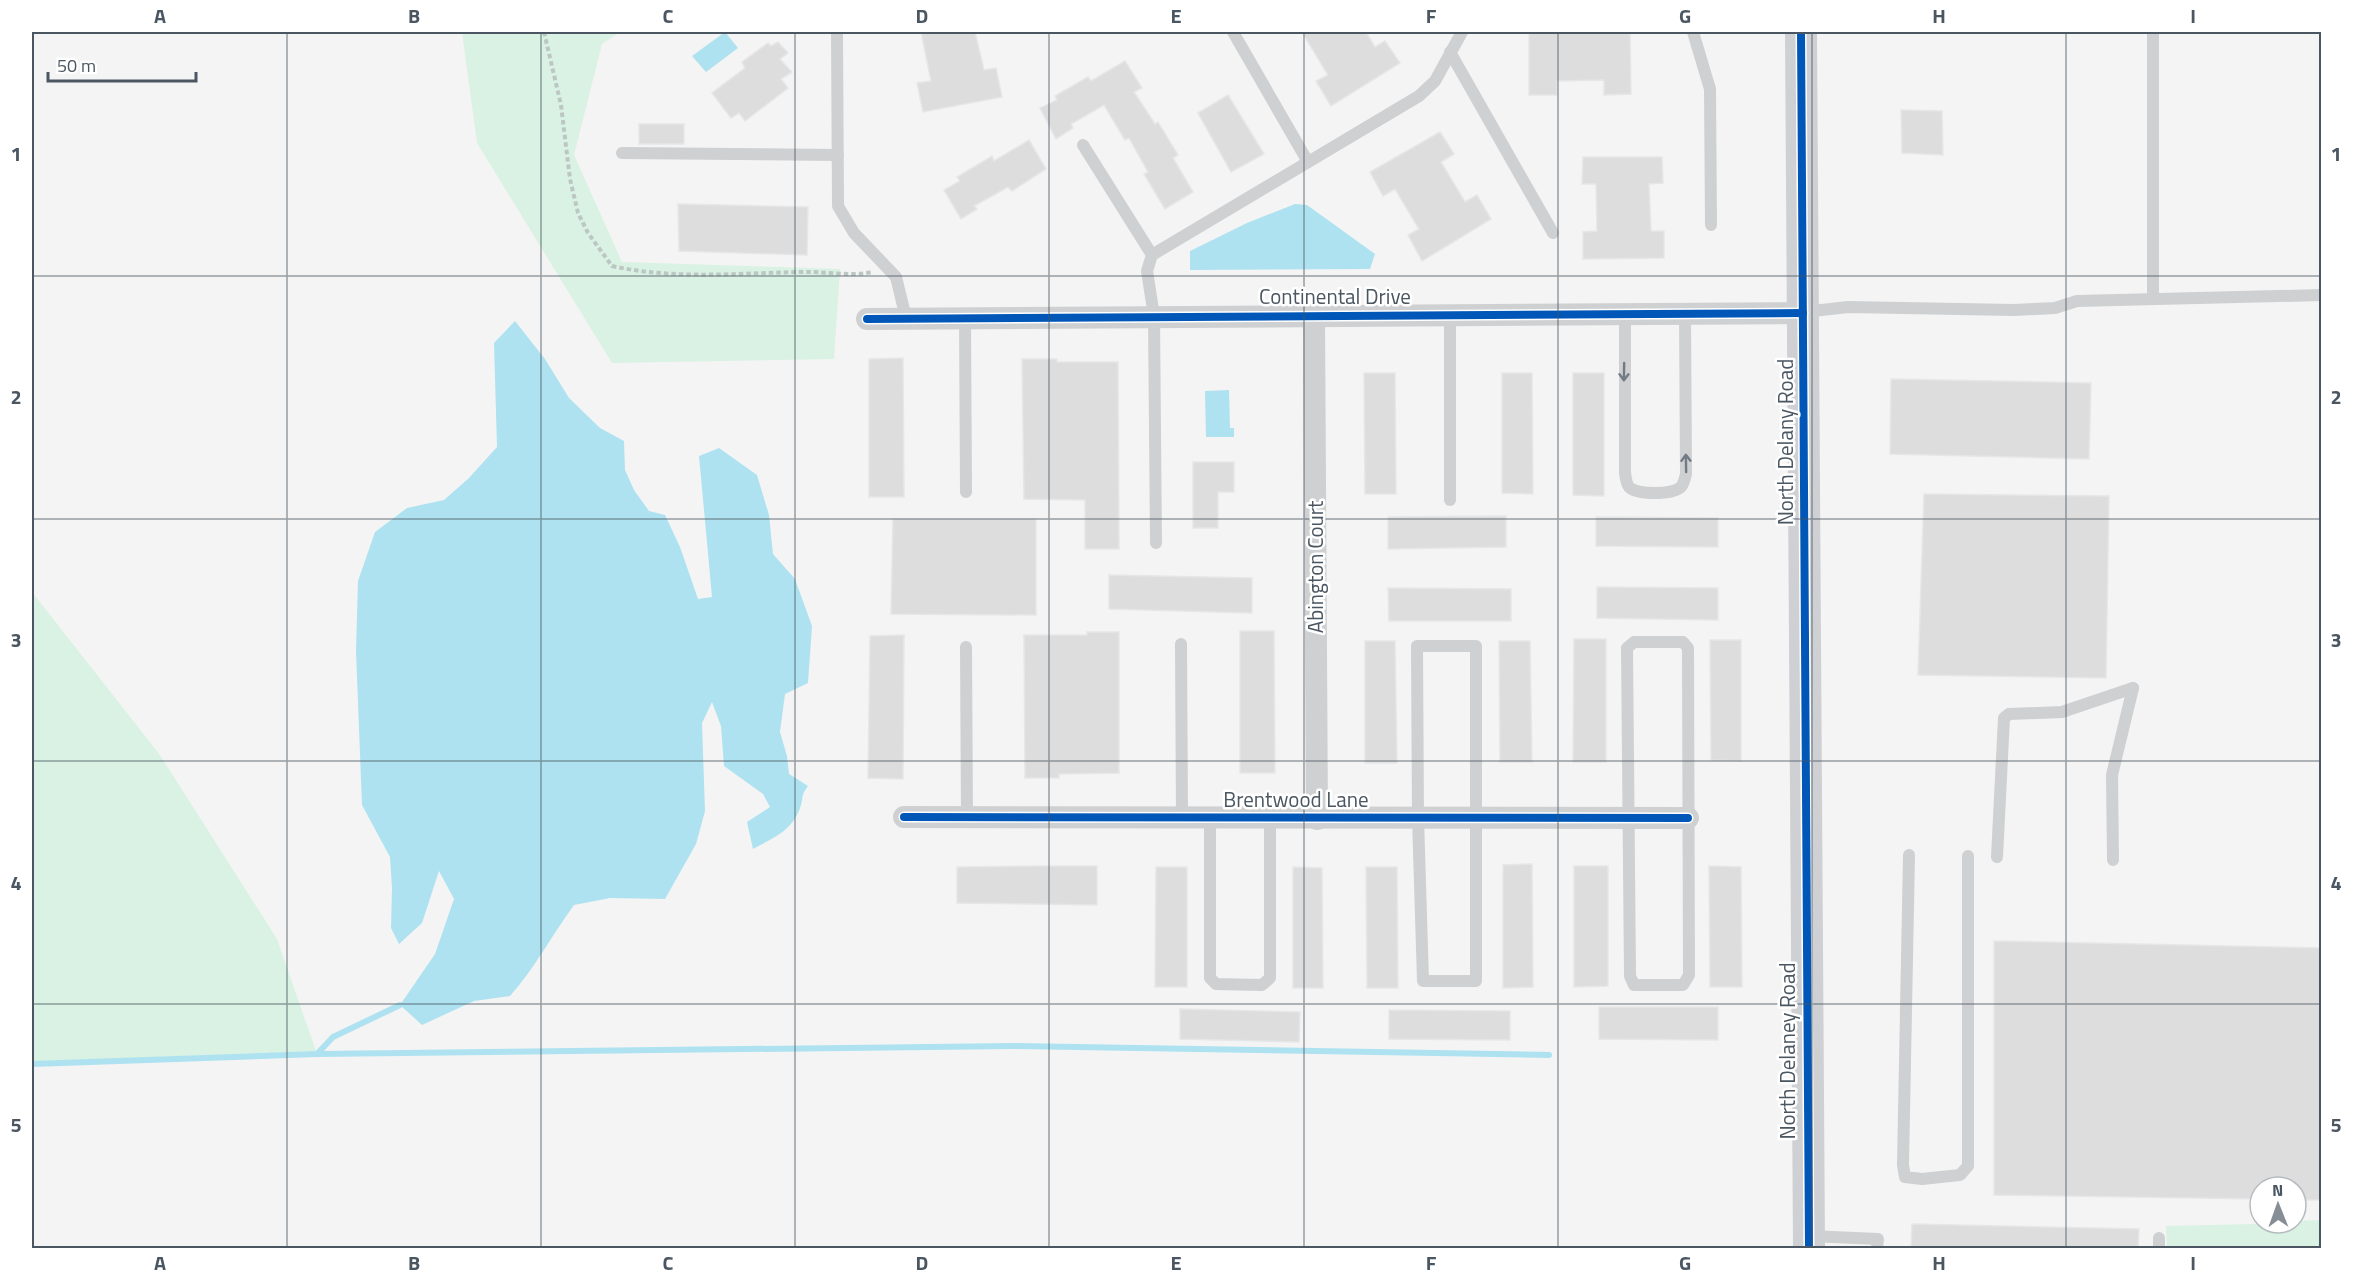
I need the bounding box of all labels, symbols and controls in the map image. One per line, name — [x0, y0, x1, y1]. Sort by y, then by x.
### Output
text: A — [154, 0, 166, 31]
text: B — [408, 0, 420, 31]
text: C — [663, 0, 674, 31]
text: D — [916, 0, 928, 31]
text: E — [1170, 0, 1182, 31]
text: F — [1426, 0, 1437, 31]
text: G — [1679, 0, 1691, 31]
text: H — [1932, 0, 1946, 31]
text: I — [2190, 0, 2196, 31]
scale bar — [48, 45, 196, 83]
text: 50 m — [57, 52, 96, 79]
text: 1 — [10, 138, 22, 169]
text: 1 — [2330, 138, 2342, 169]
street label: Continental Drive — [1259, 280, 1411, 312]
street label: North Delany Road — [1769, 359, 1801, 525]
one-way arrow — [1618, 362, 1630, 382]
text: 2 — [10, 381, 22, 412]
text: 2 — [2330, 381, 2342, 412]
one-way arrow — [1680, 454, 1692, 474]
street label: Abington Court — [1299, 500, 1331, 633]
text: 3 — [10, 624, 22, 655]
text: 3 — [2330, 624, 2342, 655]
street label: Brentwood Lane — [1223, 783, 1369, 815]
text: 4 — [10, 867, 22, 898]
text: 4 — [2330, 867, 2342, 898]
street label: North Delaney Road — [1771, 962, 1803, 1140]
text: 5 — [10, 1109, 22, 1140]
text: 5 — [2330, 1109, 2342, 1140]
north arrow — [2248, 1175, 2308, 1235]
text: N — [2272, 1178, 2283, 1202]
text: A — [154, 1247, 166, 1278]
text: B — [408, 1247, 420, 1278]
text: C — [663, 1247, 674, 1278]
text: D — [916, 1247, 928, 1278]
text: E — [1170, 1247, 1182, 1278]
text: F — [1426, 1247, 1437, 1278]
text: G — [1679, 1247, 1691, 1278]
text: H — [1932, 1247, 1946, 1278]
text: I — [2190, 1247, 2196, 1278]

